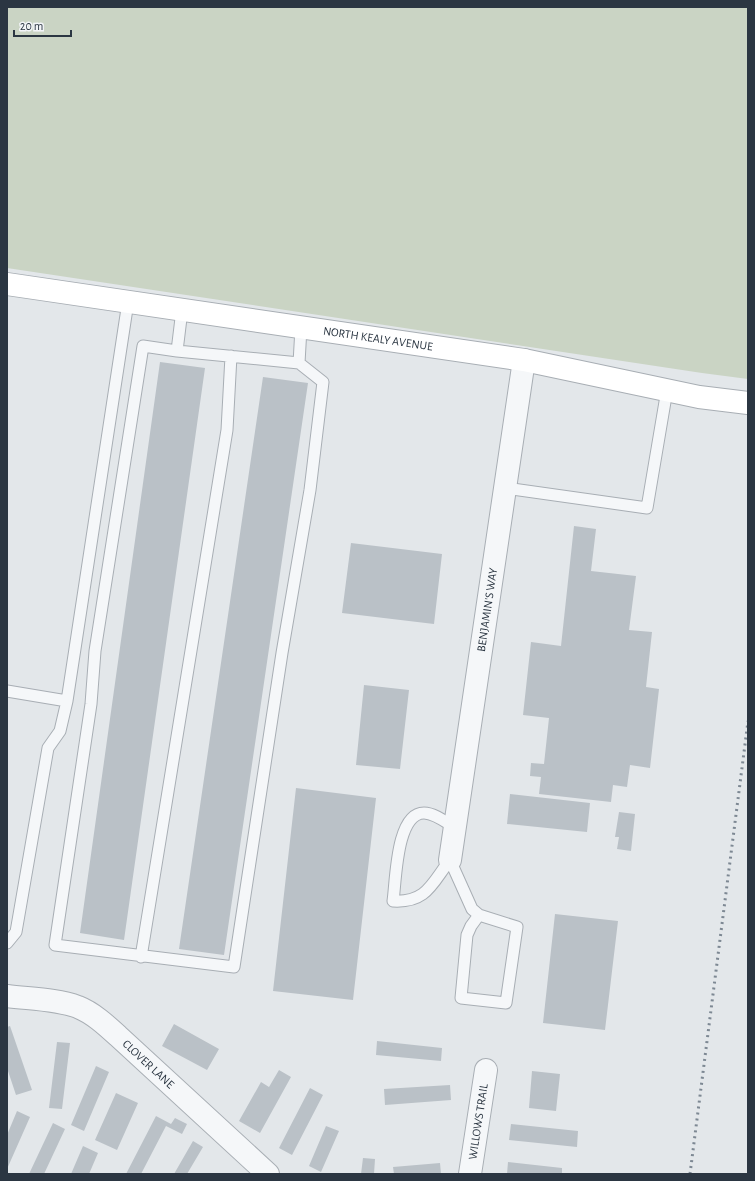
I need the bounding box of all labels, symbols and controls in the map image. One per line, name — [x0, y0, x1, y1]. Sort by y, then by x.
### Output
scale bar — [14, 12, 71, 38]
text: 20 m — [20, 20, 43, 32]
street label: NORTH KEALY AVENUE — [322, 325, 434, 353]
street label: BENJAMIN'S WAY — [475, 566, 499, 653]
street label: CLOVER LANE — [120, 1037, 177, 1091]
street label: WILLOWS TRAIL — [466, 1083, 490, 1161]

